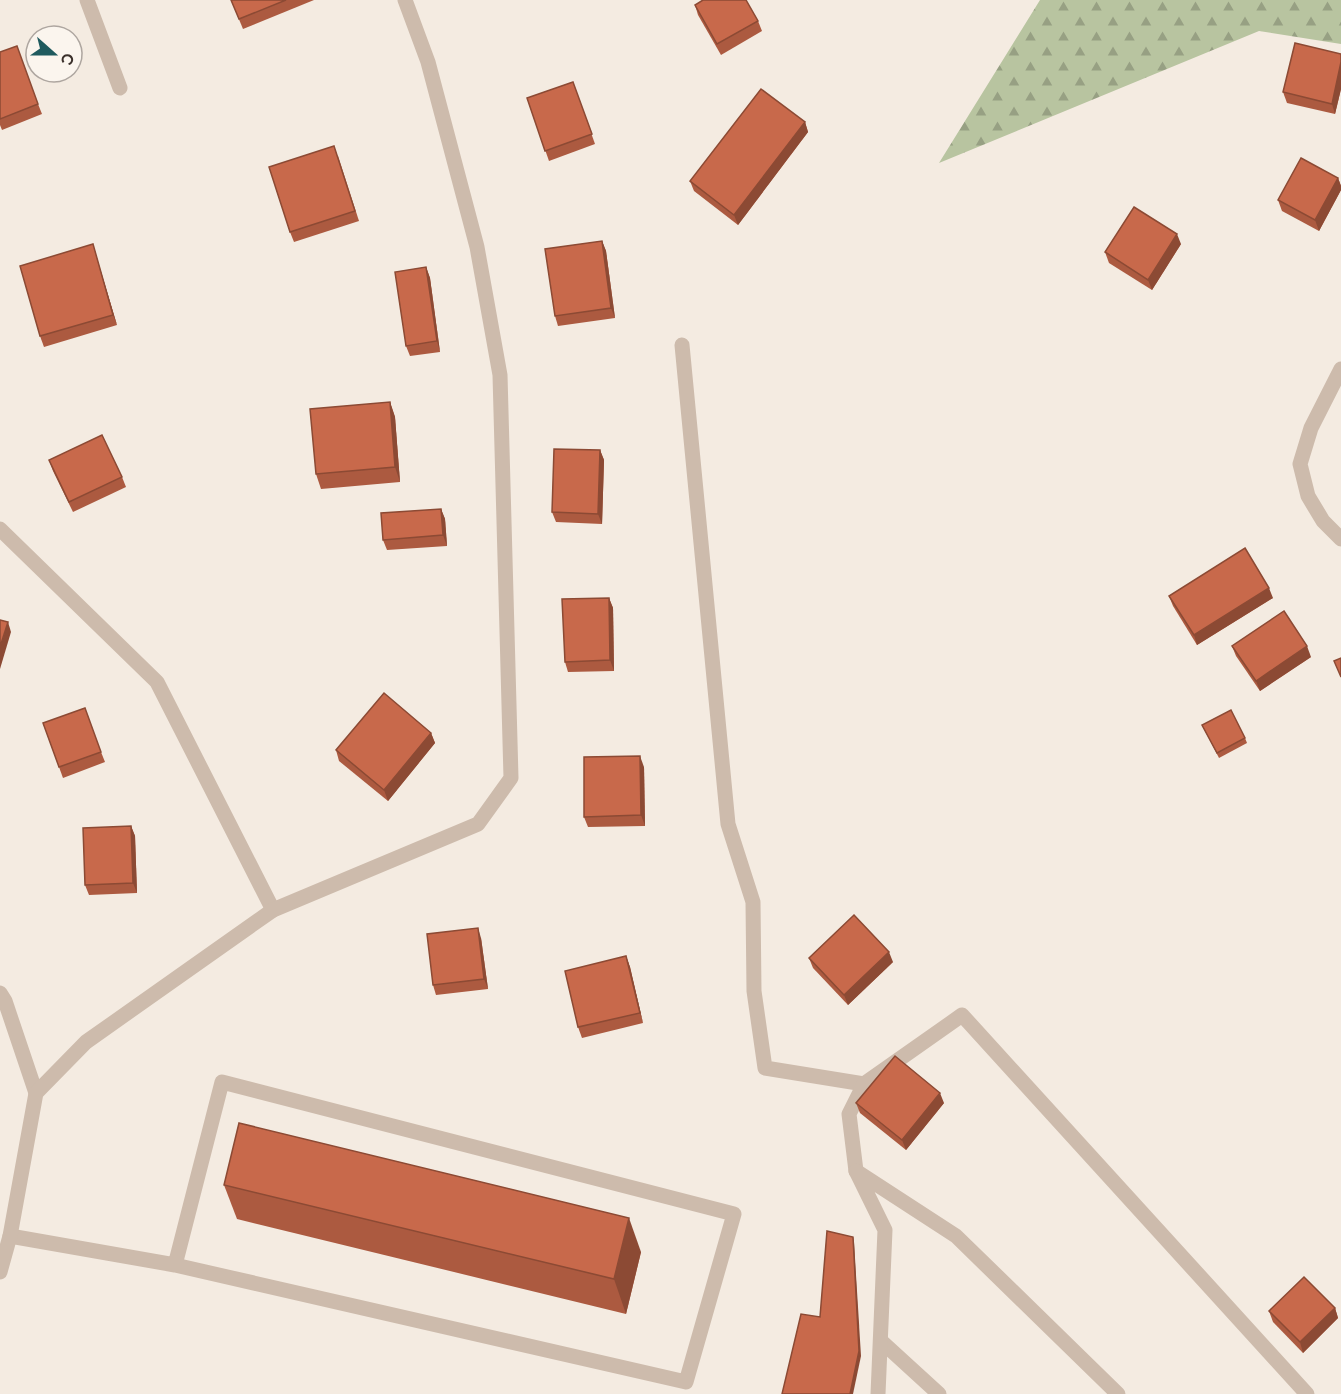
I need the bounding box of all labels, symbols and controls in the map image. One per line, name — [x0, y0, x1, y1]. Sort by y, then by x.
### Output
north arrow — [24, 24, 84, 84]
text: С — [57, 51, 78, 68]

